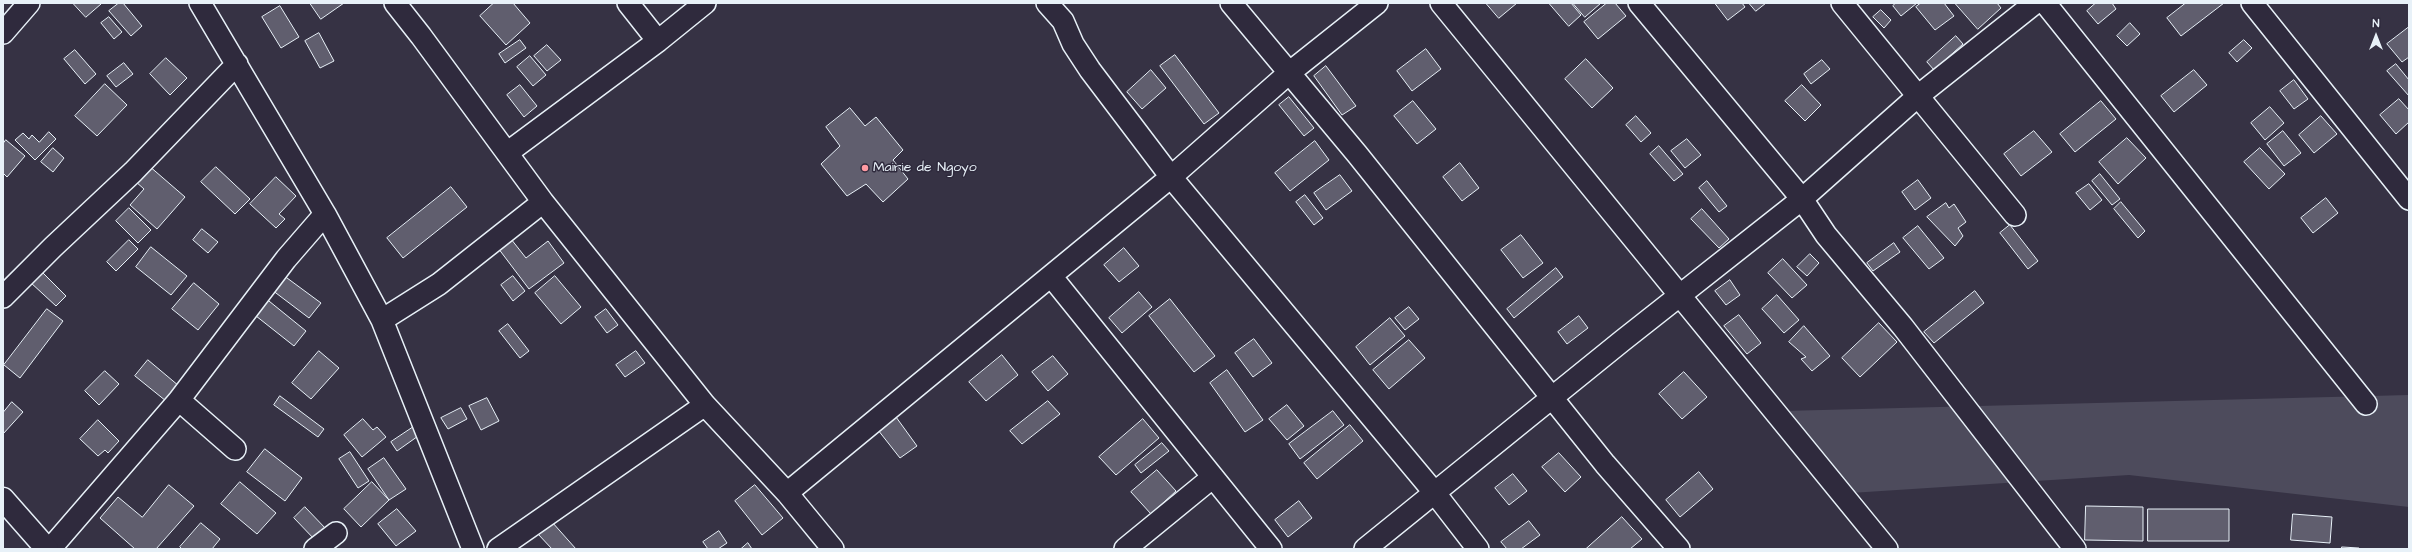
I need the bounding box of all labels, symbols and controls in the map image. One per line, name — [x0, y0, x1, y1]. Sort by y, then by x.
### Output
north arrow — [2356, 16, 2396, 56]
text: N — [2373, 16, 2379, 31]
place label: Mairie de Ngoyo — [873, 160, 977, 176]
marker: Mairie de Ngoyo — [860, 163, 870, 173]

